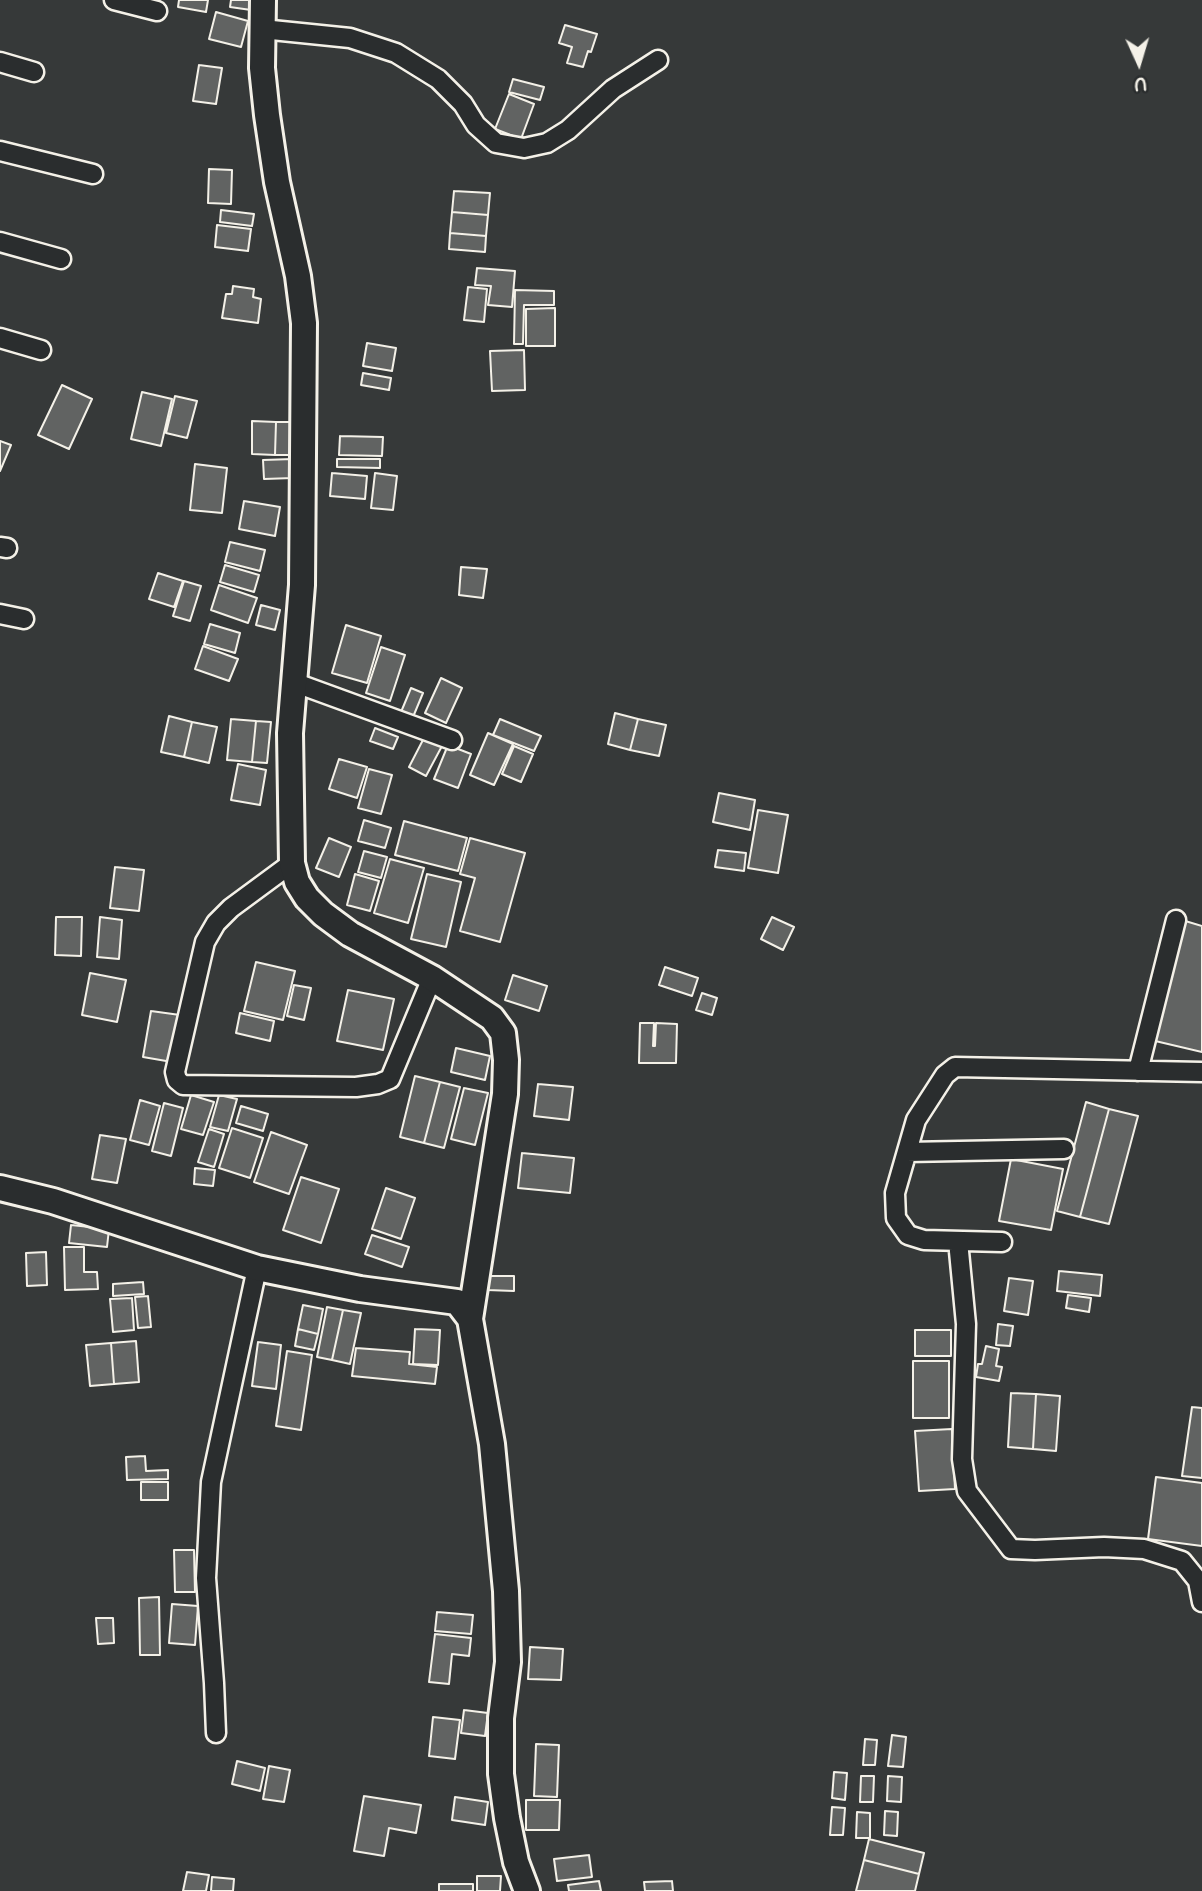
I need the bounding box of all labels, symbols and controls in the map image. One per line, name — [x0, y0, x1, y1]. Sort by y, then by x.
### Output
north arrow — [1104, 28, 1174, 98]
text: U — [1133, 72, 1148, 96]

